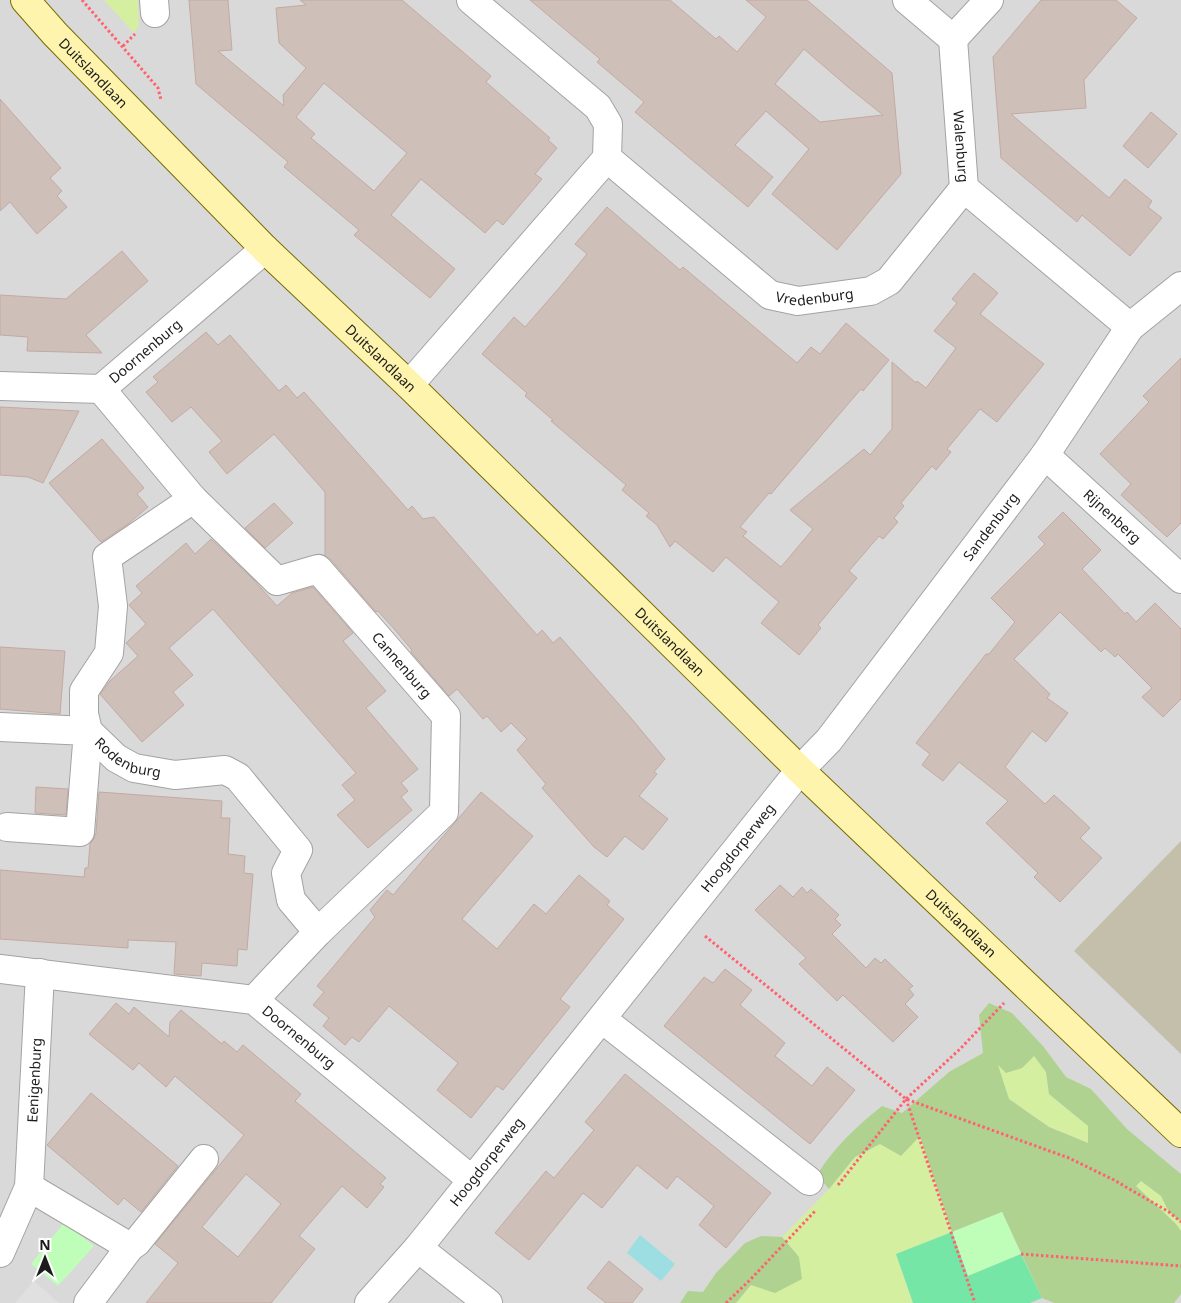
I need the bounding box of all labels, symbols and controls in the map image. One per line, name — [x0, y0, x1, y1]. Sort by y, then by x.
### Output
street label: Duitslandlaan — [55, 34, 132, 112]
street label: Walenburg — [949, 110, 974, 183]
street label: Vredenburg — [774, 284, 855, 310]
street label: Doornenburg — [104, 315, 185, 387]
street label: Duitslandlaan — [341, 320, 421, 396]
street label: Rijnenberg — [1080, 485, 1146, 547]
street label: Sandenburg — [958, 488, 1022, 564]
street label: Duitslandlaan — [631, 603, 709, 680]
street label: Cannenburg — [368, 628, 436, 702]
street label: Rodenburg — [91, 733, 163, 781]
street label: Hoogdorperweg — [696, 799, 779, 896]
street label: Duitslandlaan — [922, 885, 1001, 961]
street label: Doornenburg — [258, 1001, 340, 1073]
street label: Eenigenburg — [22, 1037, 46, 1123]
street label: Hoogdorperweg — [445, 1113, 528, 1210]
north arrow — [20, 1233, 70, 1283]
text: N — [39, 1235, 51, 1254]

